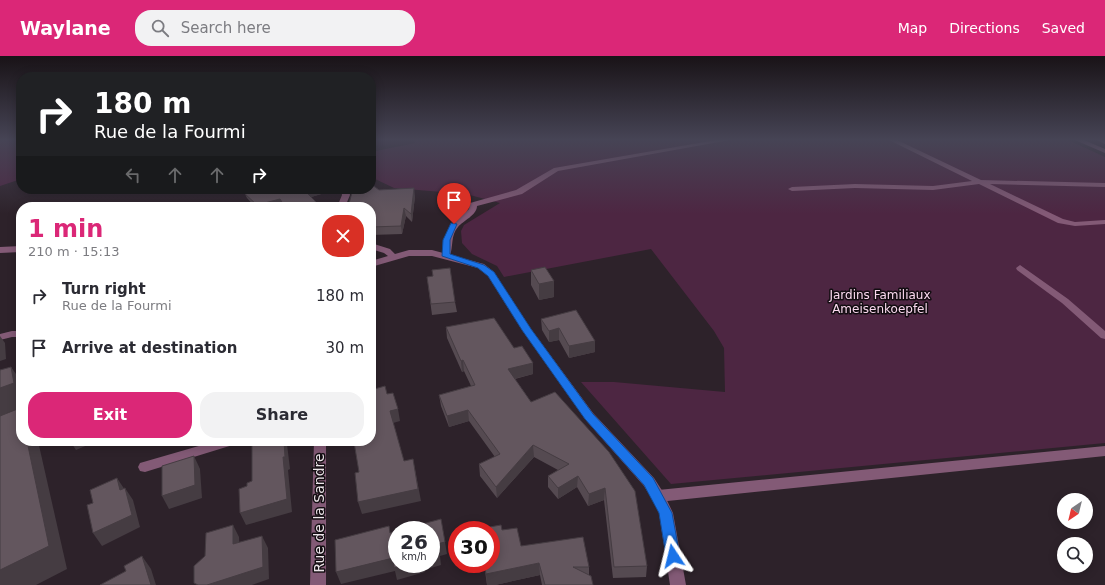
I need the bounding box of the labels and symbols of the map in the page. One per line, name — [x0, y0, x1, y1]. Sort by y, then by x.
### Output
pin — [437, 183, 471, 224]
park label: Jardins Familiaux Ameisenkoepfel — [828, 288, 931, 316]
street label: Rue de la Sandre — [311, 453, 327, 573]
north arrow — [1057, 493, 1093, 529]
speed limit sign: 30 — [448, 521, 500, 573]
position arrow — [652, 535, 694, 577]

